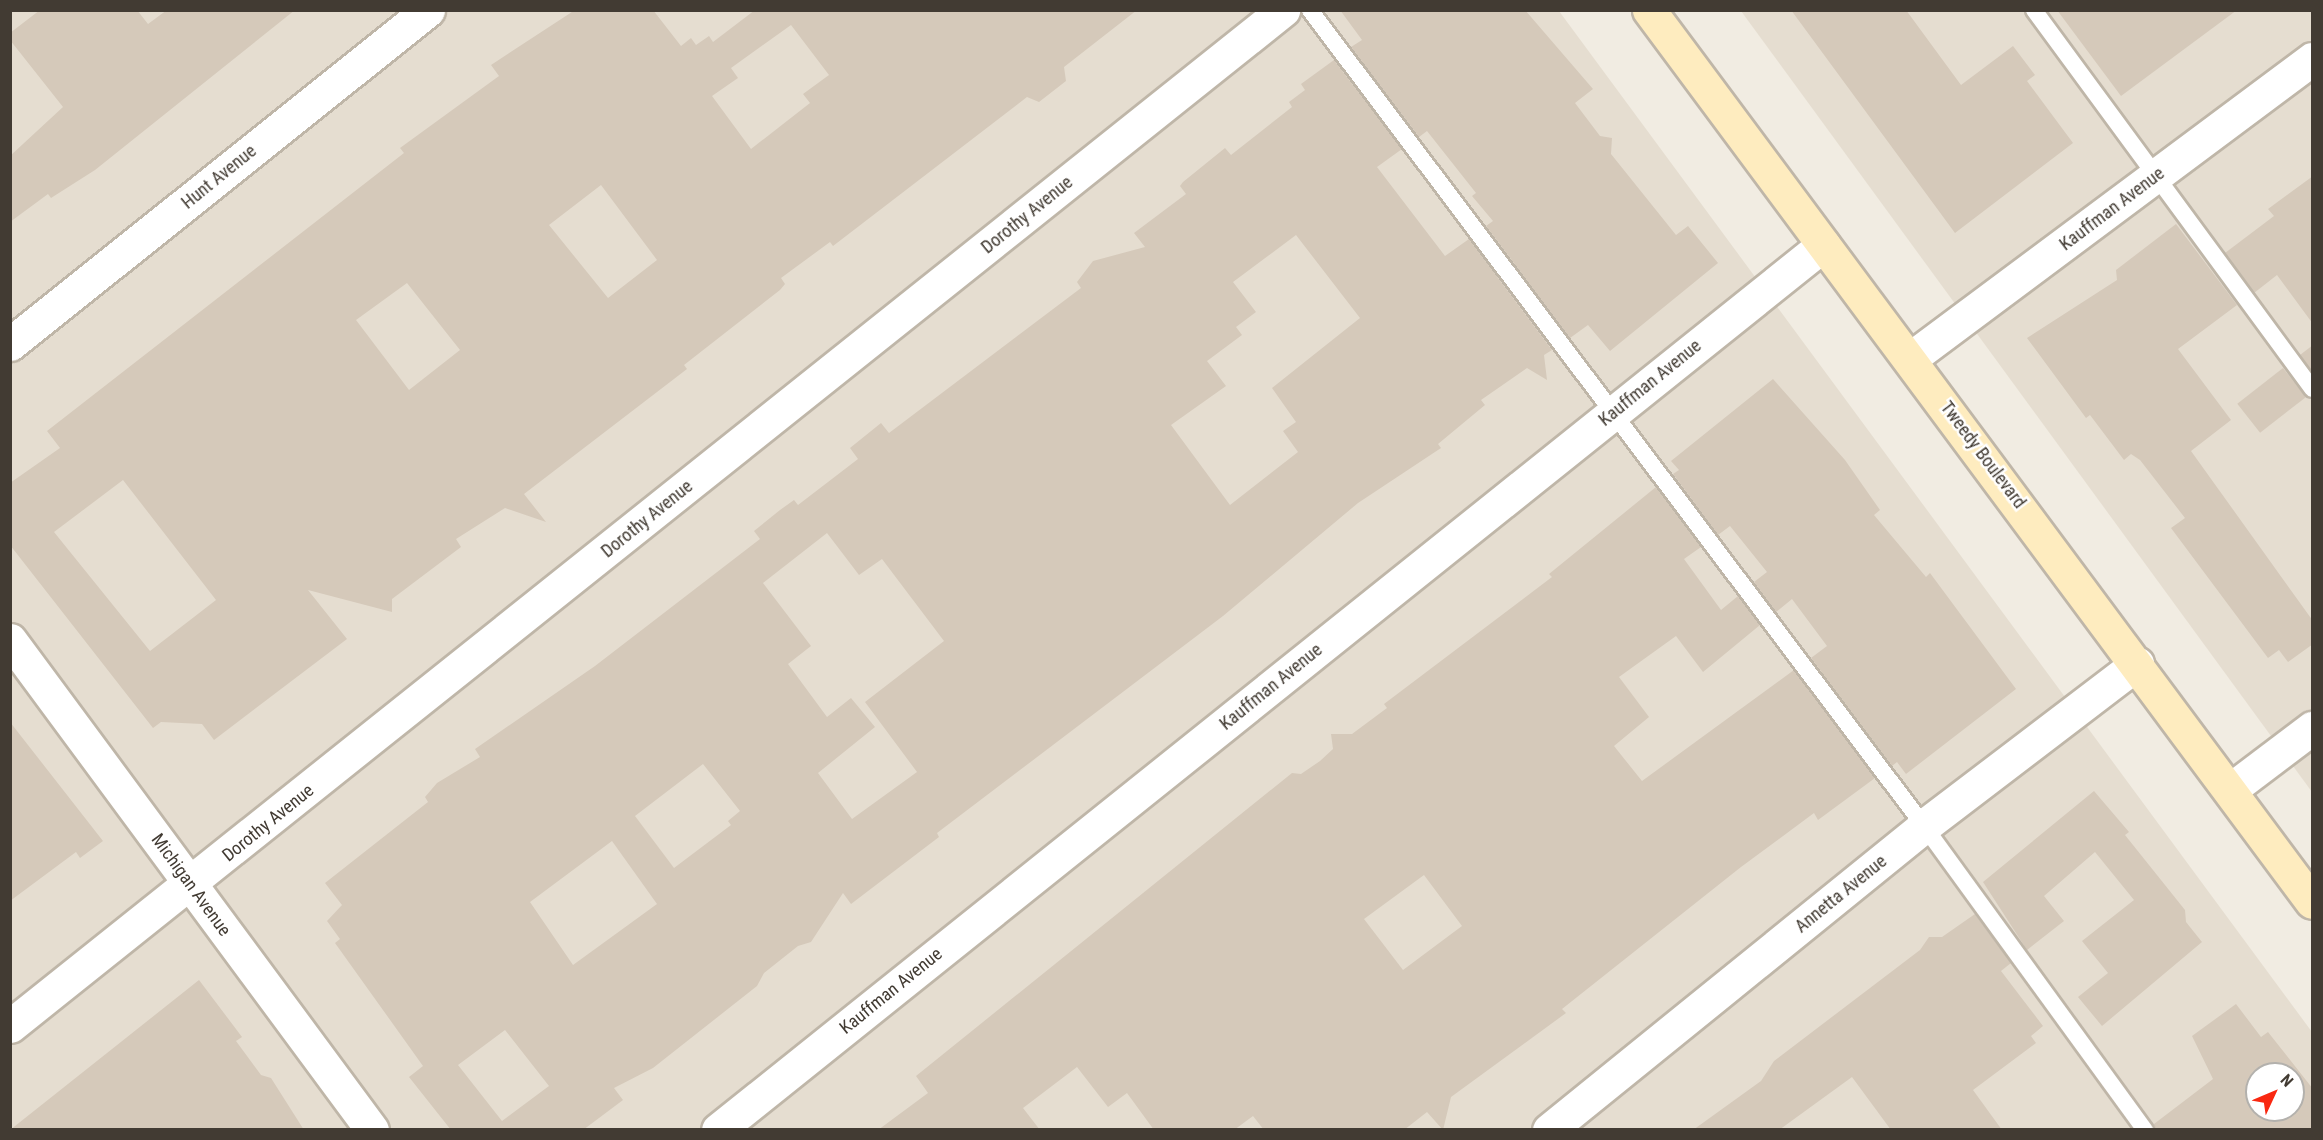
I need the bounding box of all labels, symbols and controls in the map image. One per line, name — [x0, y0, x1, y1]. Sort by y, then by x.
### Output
street label: Hunt Avenue — [177, 140, 261, 214]
street label: Kauffman Avenue — [2055, 163, 2169, 255]
street label: Dorothy Avenue — [977, 172, 1077, 258]
street label: Kauffman Avenue — [1594, 335, 1706, 431]
street label: Tweedy Boulevard — [1936, 397, 2030, 513]
street label: Dorothy Avenue — [597, 476, 697, 562]
street label: Kauffman Avenue — [1215, 639, 1327, 735]
street label: Dorothy Avenue — [218, 780, 318, 866]
street label: Michigan Avenue — [147, 830, 235, 940]
street label: Annetta Avenue — [1791, 851, 1891, 937]
street label: Kauffman Avenue — [835, 943, 947, 1039]
north arrow — [2245, 1062, 2305, 1122]
text: N — [2277, 1070, 2297, 1091]

